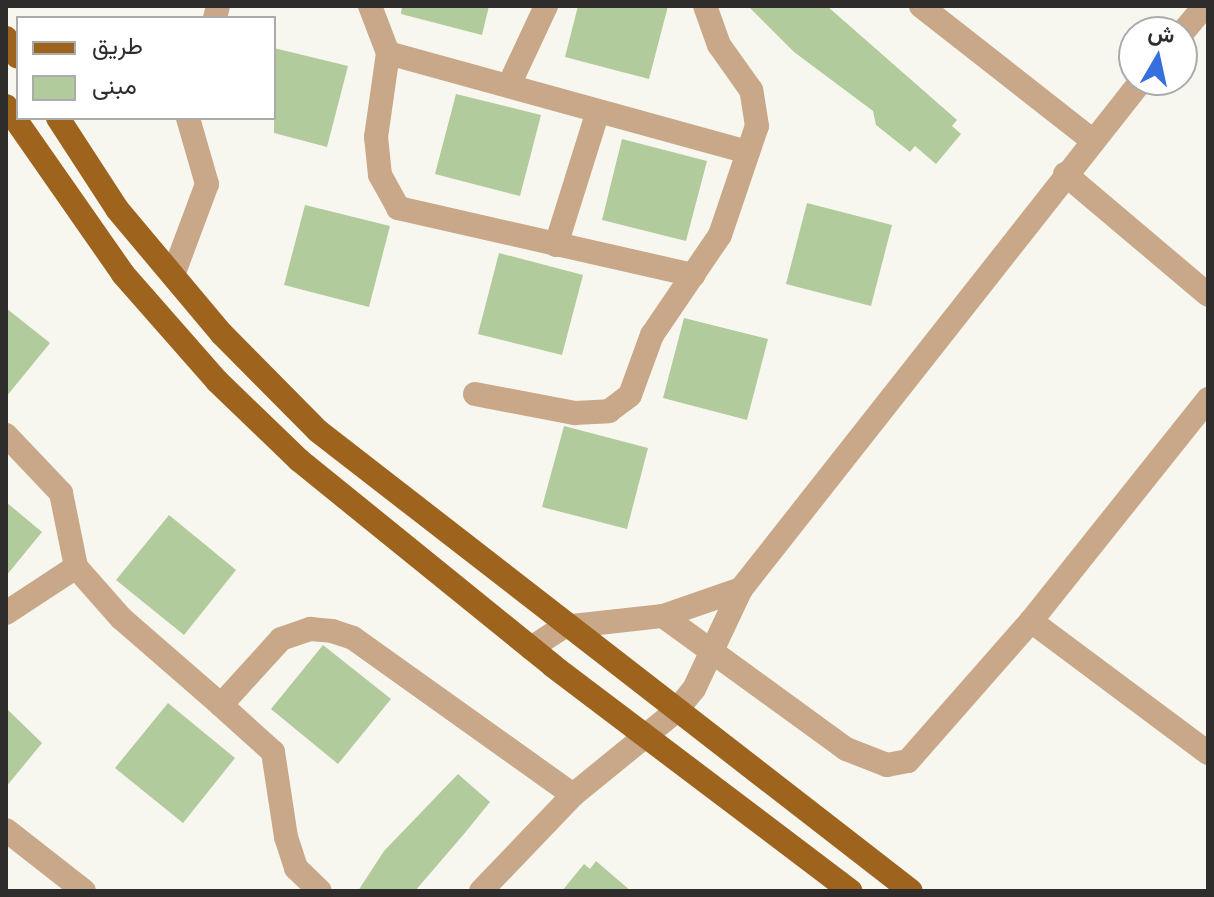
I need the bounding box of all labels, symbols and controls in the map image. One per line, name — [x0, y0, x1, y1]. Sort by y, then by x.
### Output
legend — [16, 16, 276, 120]
north arrow — [1118, 16, 1198, 96]
text: ش — [1147, 19, 1177, 48]
text: طريق — [92, 32, 143, 60]
text: مبنى — [92, 72, 137, 100]

